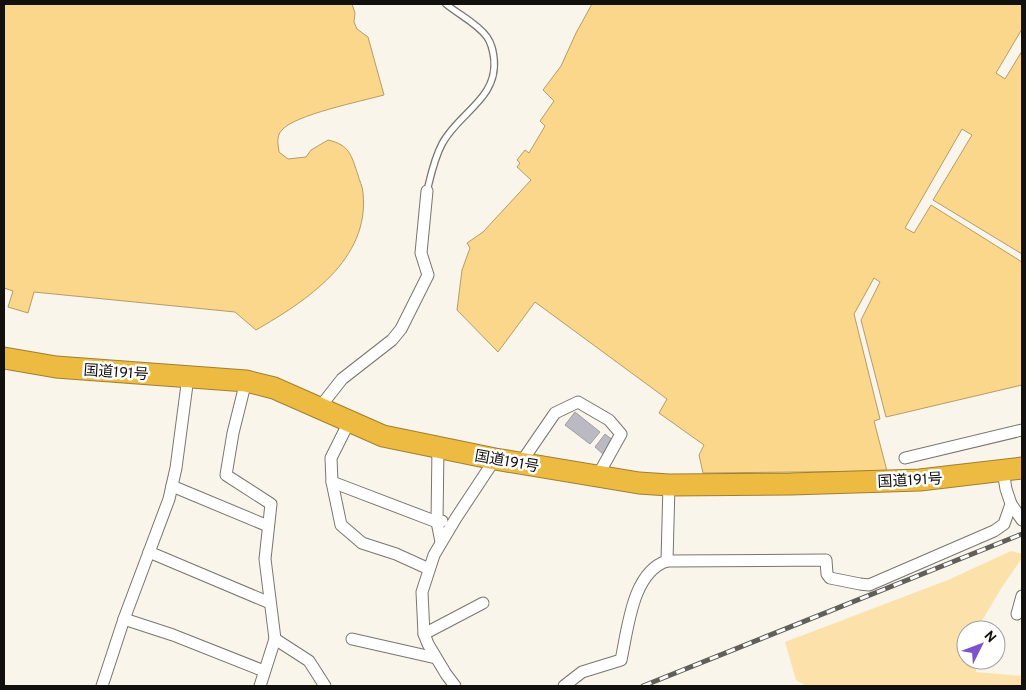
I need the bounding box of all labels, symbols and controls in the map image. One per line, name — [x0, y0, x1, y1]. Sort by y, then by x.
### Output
street label: 国道191号 — [83, 362, 149, 385]
street label: 国道191号 — [473, 447, 540, 477]
street label: 国道191号 — [877, 470, 943, 493]
north arrow — [956, 620, 1006, 670]
text: N — [980, 628, 999, 647]

